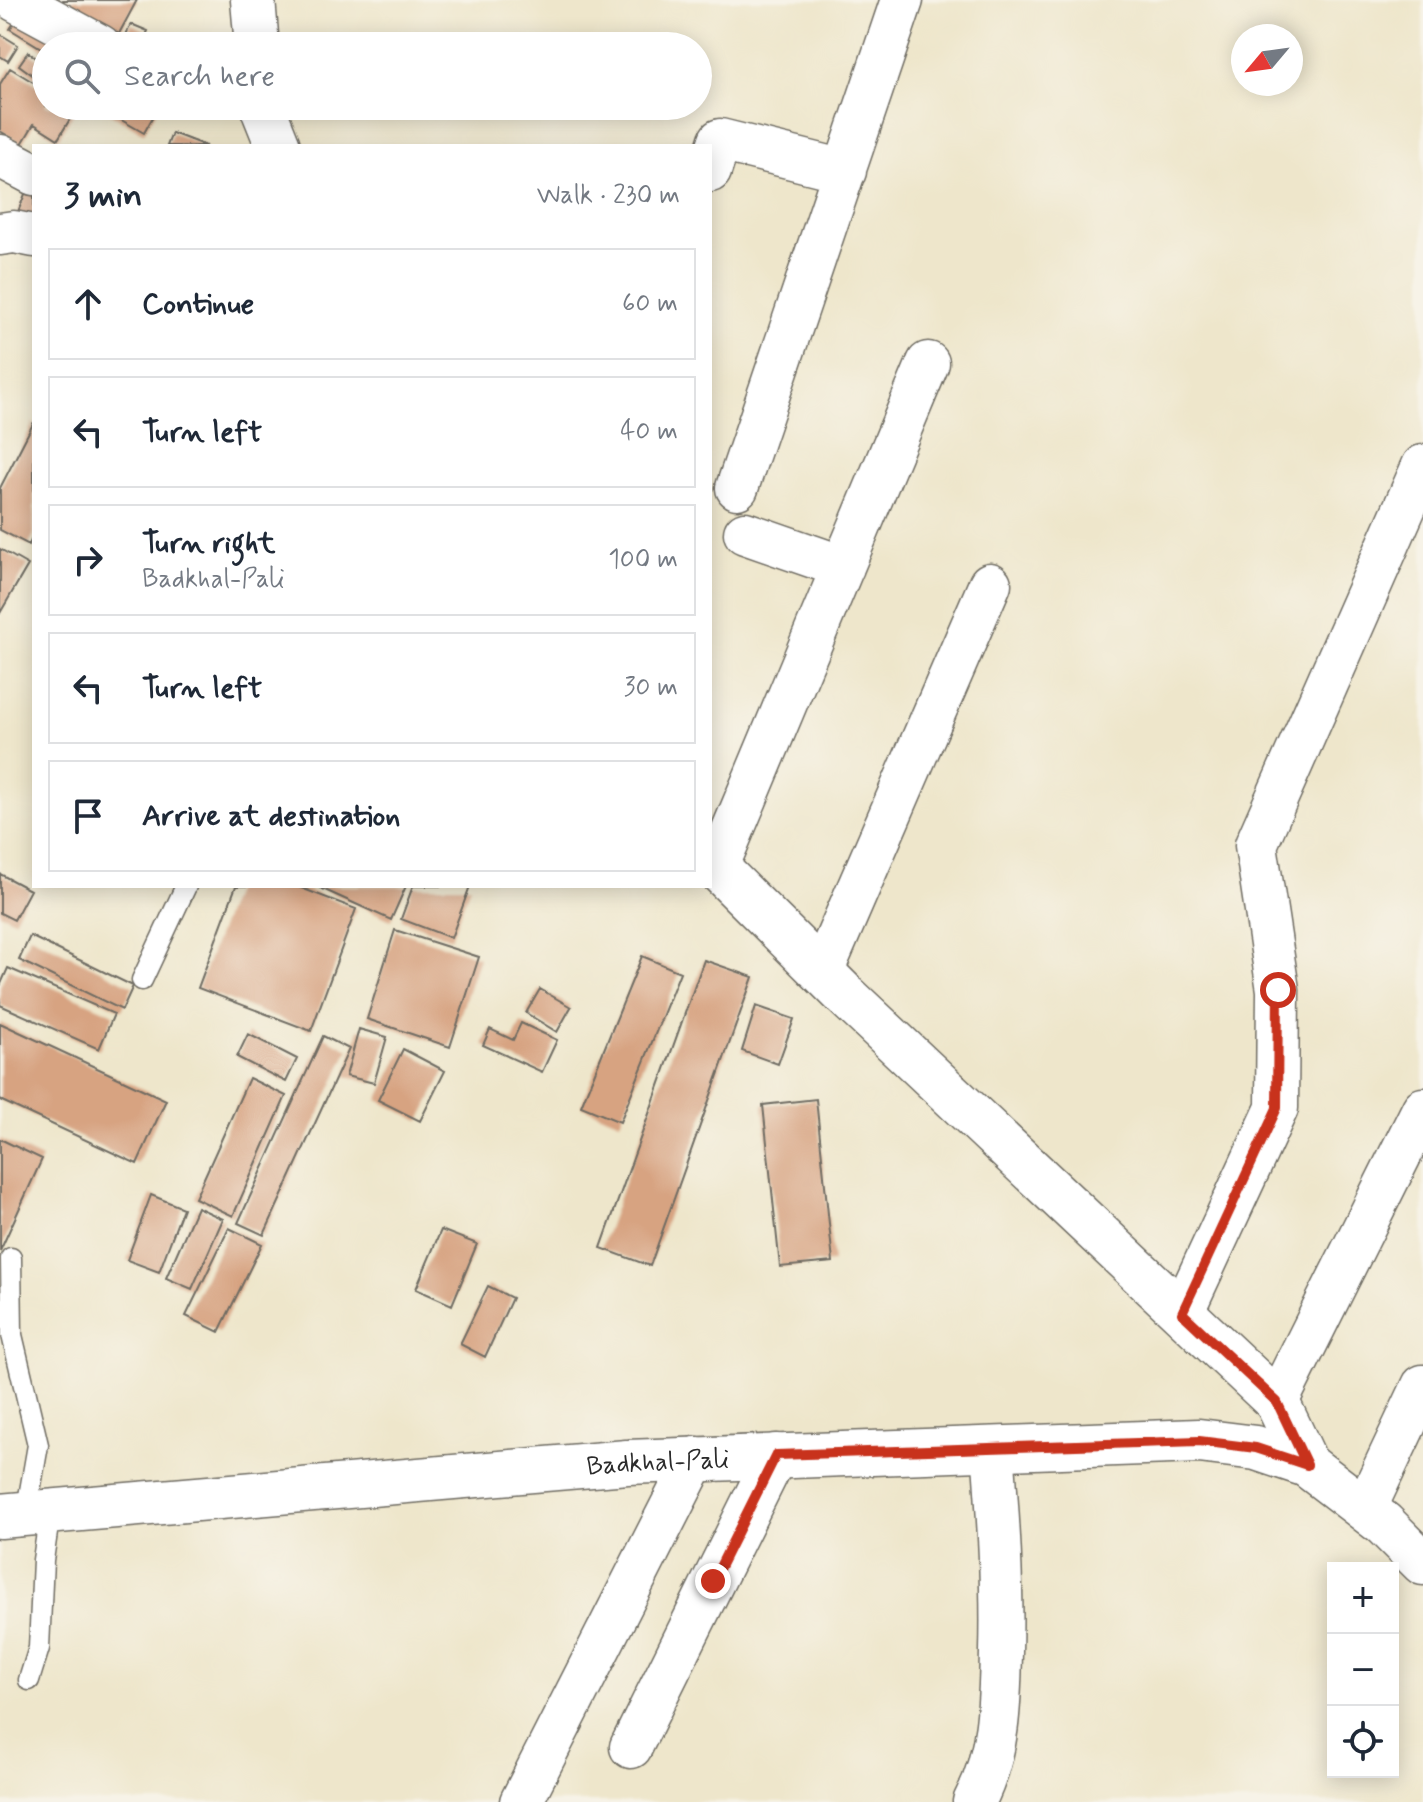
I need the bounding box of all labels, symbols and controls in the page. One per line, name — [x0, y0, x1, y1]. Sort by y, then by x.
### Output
north arrow — [1231, 24, 1303, 96]
search box — [32, 32, 712, 120]
icon: search — [60, 54, 104, 98]
text: Search here — [124, 57, 275, 96]
text: 3 min — [64, 174, 142, 219]
text: Walk · 230 m — [537, 179, 680, 213]
icon: ahead — [66, 282, 110, 326]
text: Continue — [142, 285, 254, 324]
text: 60 m — [622, 287, 678, 321]
icon: left — [66, 410, 110, 454]
text: Turn left — [142, 413, 262, 452]
text: 40 m — [620, 415, 678, 449]
text: Turn right — [142, 524, 275, 563]
icon: right — [66, 538, 110, 582]
text: 100 m — [608, 543, 678, 577]
text: Badkhal-Pali — [142, 563, 285, 597]
icon: left — [66, 666, 110, 710]
text: Turn left — [142, 669, 262, 708]
text: 30 m — [624, 671, 678, 705]
icon: arrive — [66, 794, 110, 838]
text: Arrive at destination — [142, 797, 400, 836]
route start — [1260, 972, 1296, 1008]
street label: Badkhal-Pali — [585, 1443, 730, 1484]
map controls — [1327, 1562, 1399, 1778]
button: + — [1327, 1562, 1399, 1634]
route end — [695, 1563, 731, 1599]
button: − — [1327, 1634, 1399, 1706]
button: locate — [1327, 1706, 1399, 1778]

